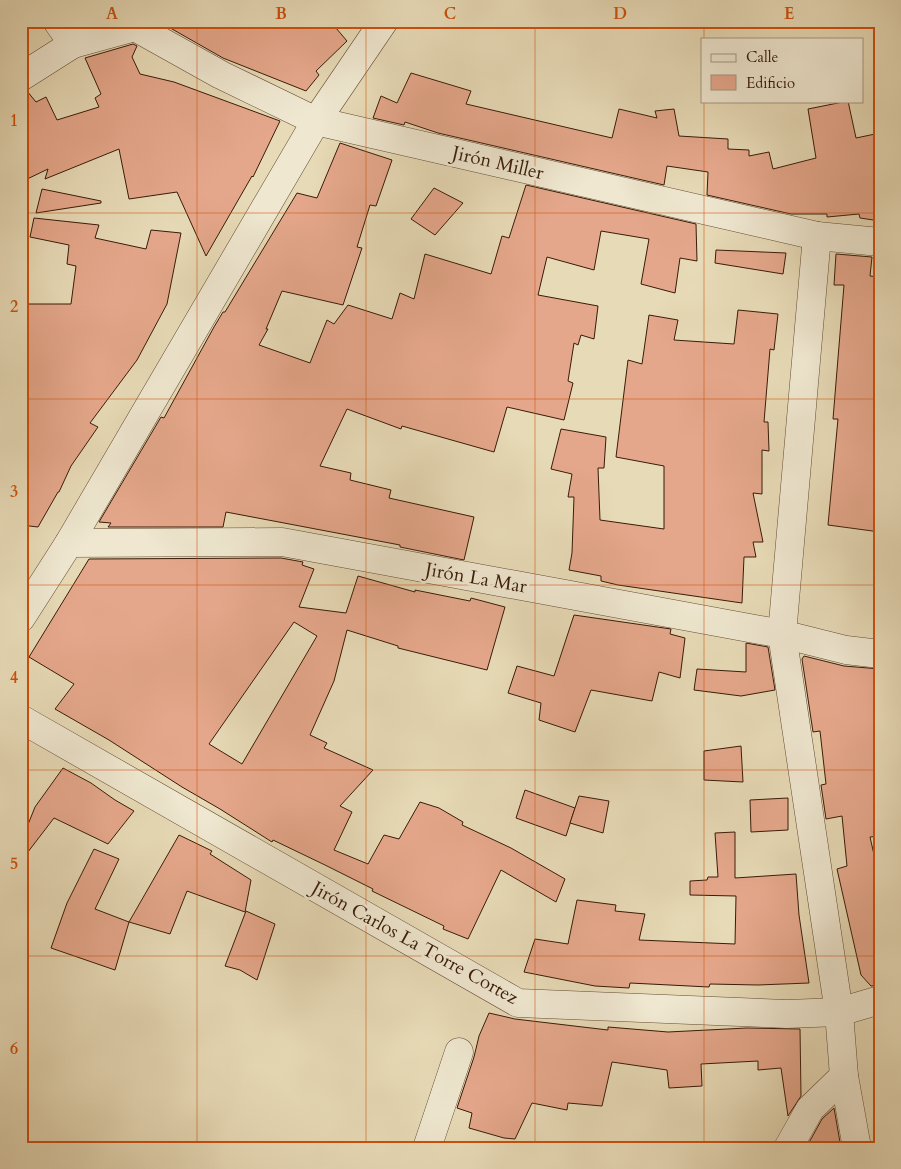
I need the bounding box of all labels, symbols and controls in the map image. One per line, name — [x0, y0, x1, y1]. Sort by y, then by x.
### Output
text: A — [106, 3, 118, 25]
text: B — [275, 3, 287, 25]
text: C — [444, 3, 456, 25]
text: D — [613, 3, 627, 25]
text: E — [784, 3, 794, 25]
legend — [701, 38, 864, 102]
text: Calle — [746, 47, 779, 67]
text: Edificio — [746, 73, 795, 93]
text: 1 — [10, 110, 18, 132]
street label: Jirón Miller — [447, 139, 546, 186]
text: 2 — [10, 296, 18, 318]
text: 3 — [10, 481, 18, 503]
street label: Jirón La Mar — [420, 556, 529, 600]
text: 4 — [10, 667, 18, 689]
text: 5 — [10, 853, 18, 875]
street label: Jirón Carlos La Torre Cortez — [304, 874, 523, 1011]
text: 6 — [10, 1038, 18, 1060]

